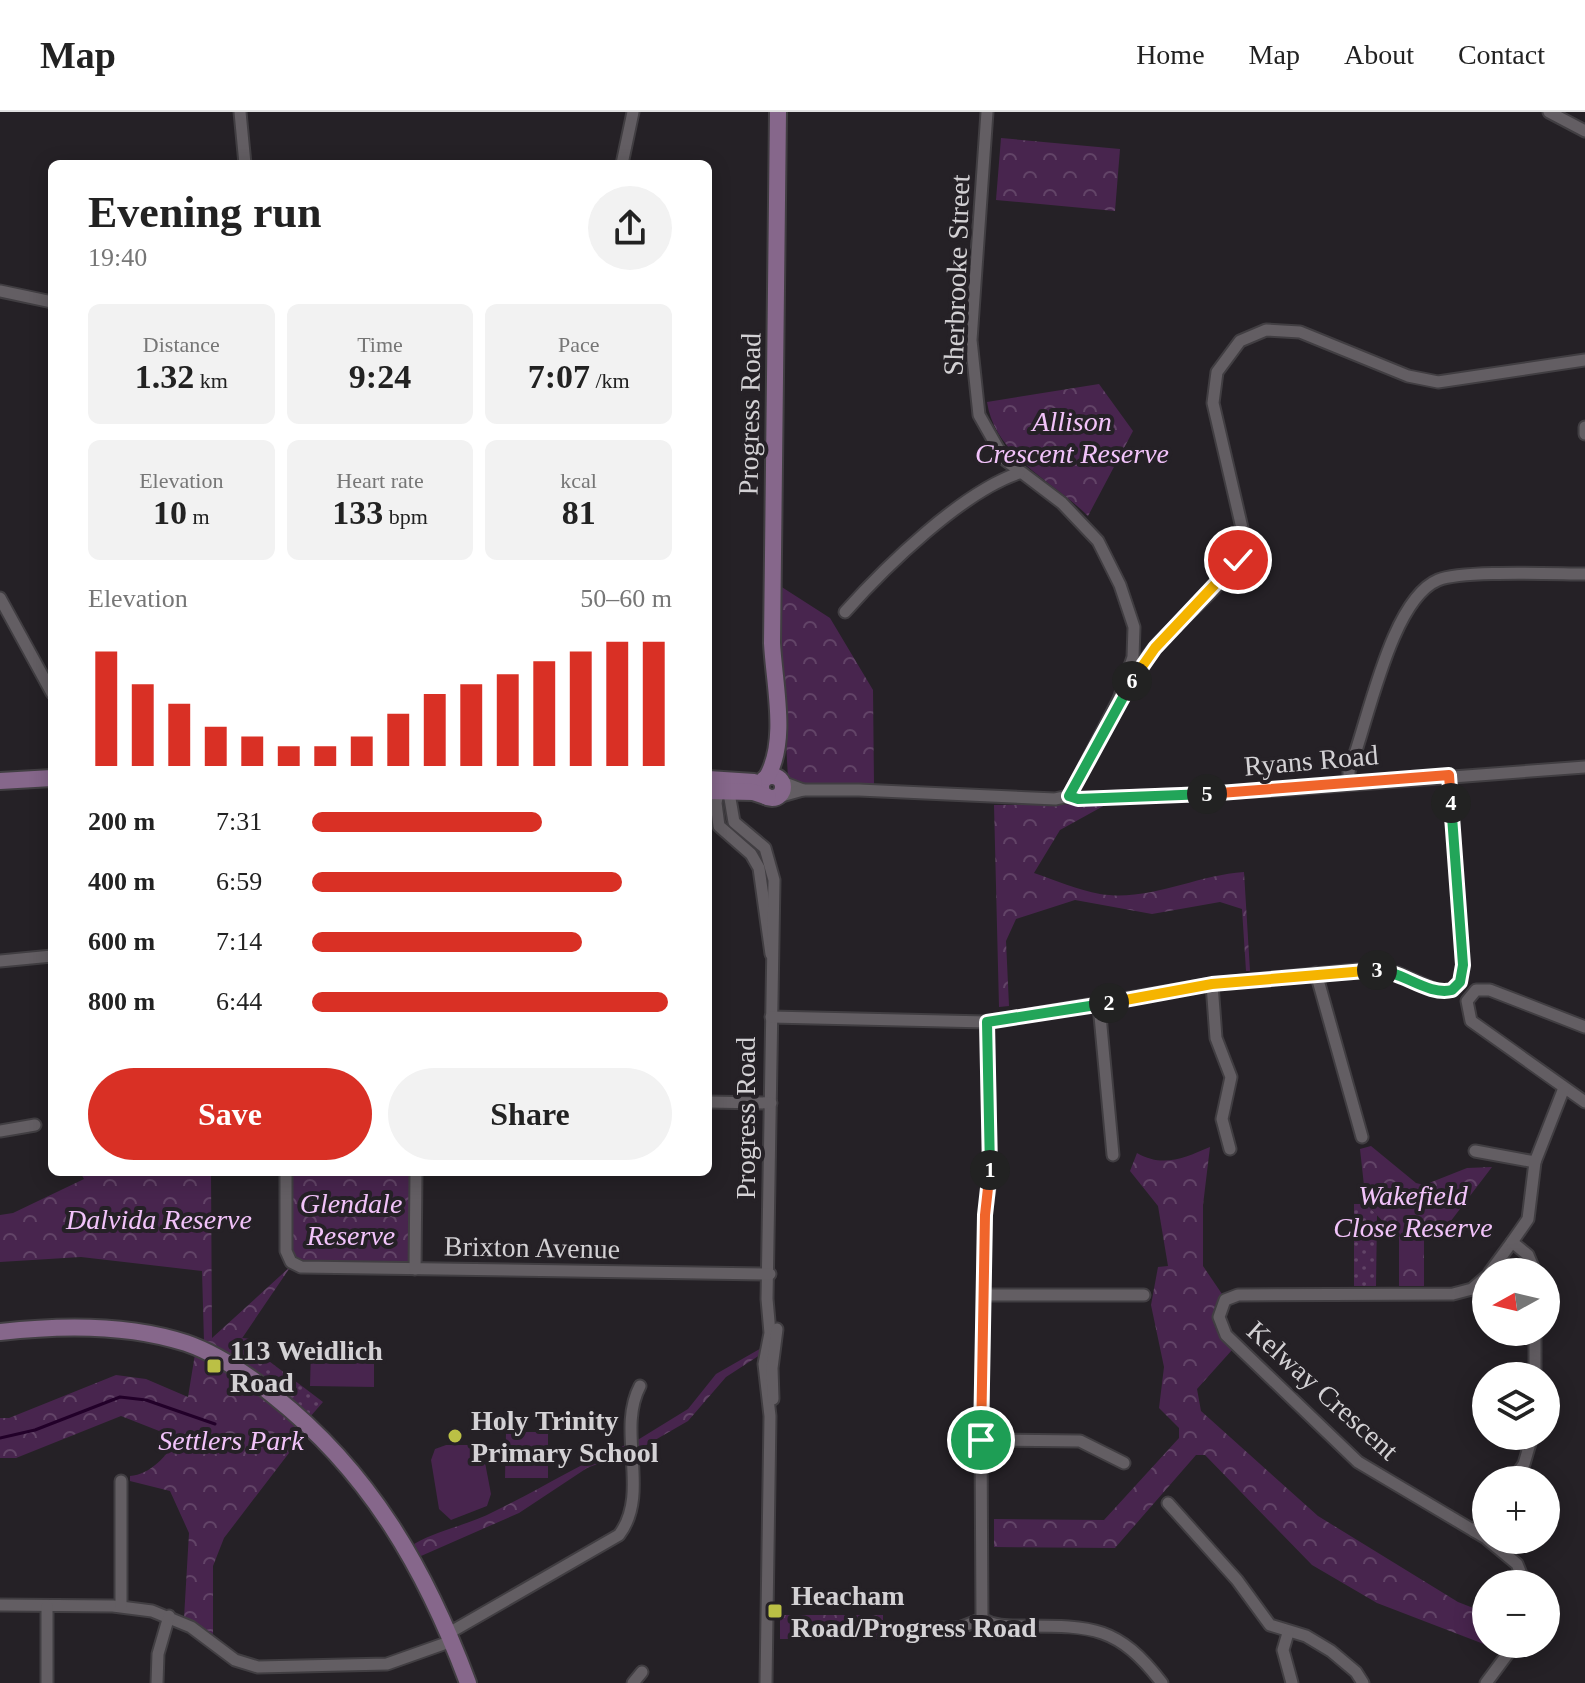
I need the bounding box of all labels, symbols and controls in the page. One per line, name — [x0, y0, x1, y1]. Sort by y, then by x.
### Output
text: Map — [40, 34, 116, 76]
text: Home — [1136, 39, 1205, 70]
text: Map — [1249, 39, 1300, 70]
text: About — [1344, 39, 1414, 70]
text: Contact — [1458, 39, 1545, 70]
street label: Sherbrooke Street — [937, 174, 976, 376]
button: share — [588, 186, 672, 270]
text: Evening run — [88, 188, 322, 237]
text: 19:40 — [88, 243, 147, 272]
text: Distance — [143, 332, 220, 357]
text: Time — [357, 332, 403, 357]
text: Pace — [558, 332, 599, 357]
street label: Progress Road — [733, 332, 766, 496]
text: 1.32 — [135, 358, 194, 395]
text: 9:24 — [349, 358, 411, 395]
text: 7:07 — [528, 358, 590, 395]
text: km — [194, 368, 228, 393]
text: /km — [590, 368, 630, 393]
park label: Allison Crescent Reserve — [975, 406, 1169, 469]
text: Elevation — [139, 468, 223, 493]
text: Heart rate — [336, 468, 424, 493]
text: kcal — [560, 468, 597, 493]
text: 10 — [153, 494, 187, 531]
text: 133 — [332, 494, 383, 531]
text: 81 — [562, 494, 596, 531]
text: m — [187, 504, 210, 529]
text: bpm — [383, 504, 428, 529]
pin — [1204, 526, 1272, 594]
icon: check — [1216, 538, 1260, 582]
text: Elevation — [88, 584, 188, 613]
text: 50–60 m — [580, 584, 672, 613]
pin: 6 — [1112, 661, 1152, 701]
text: 6 — [1127, 668, 1138, 693]
street label: Ryans Road — [1242, 739, 1380, 782]
pin: 5 — [1187, 774, 1227, 814]
text: 5 — [1202, 781, 1213, 806]
pin: 4 — [1431, 783, 1471, 823]
text: 4 — [1446, 790, 1457, 815]
text: 200 m — [88, 807, 155, 836]
text: 7:31 — [216, 807, 262, 836]
text: 400 m — [88, 867, 155, 896]
text: 6:59 — [216, 867, 262, 896]
text: 600 m — [88, 927, 155, 956]
text: 7:14 — [216, 927, 262, 956]
pin: 3 — [1357, 950, 1397, 990]
text: 3 — [1372, 957, 1383, 982]
pin: 2 — [1089, 983, 1129, 1023]
text: 800 m — [88, 987, 155, 1016]
text: 6:44 — [216, 987, 262, 1016]
text: 2 — [1104, 990, 1115, 1015]
street label: Progress Road — [730, 1037, 761, 1199]
button: Save — [88, 1068, 372, 1160]
button: Share — [388, 1068, 672, 1160]
pin: 1 — [970, 1150, 1010, 1190]
text: 1 — [985, 1157, 996, 1182]
park label: Wakefield Close Reserve — [1333, 1180, 1493, 1243]
park label: Glendale Reserve — [300, 1188, 402, 1251]
park label: Dalvida Reserve — [65, 1204, 252, 1235]
street label: Brixton Avenue — [444, 1230, 620, 1265]
north arrow — [1472, 1258, 1560, 1346]
map controls — [1472, 1258, 1560, 1658]
street label: Kelway Crescent — [1241, 1315, 1405, 1466]
place label: 113 Weidlich Road — [230, 1335, 383, 1398]
marker: 113 Weidlich Road — [205, 1357, 223, 1375]
button: layers — [1472, 1362, 1560, 1450]
place label: Holy Trinity Primary School — [471, 1405, 659, 1468]
pin — [947, 1406, 1015, 1474]
icon: arrive — [959, 1418, 1003, 1462]
park label: Settlers Park — [158, 1425, 304, 1456]
marker: Holy Trinity Primary School — [446, 1427, 464, 1445]
button: + — [1472, 1466, 1560, 1554]
button: − — [1472, 1570, 1560, 1658]
place label: Heacham Road/Progress Road — [791, 1580, 1037, 1643]
marker: Heacham Road/Progress Road — [766, 1602, 784, 1620]

